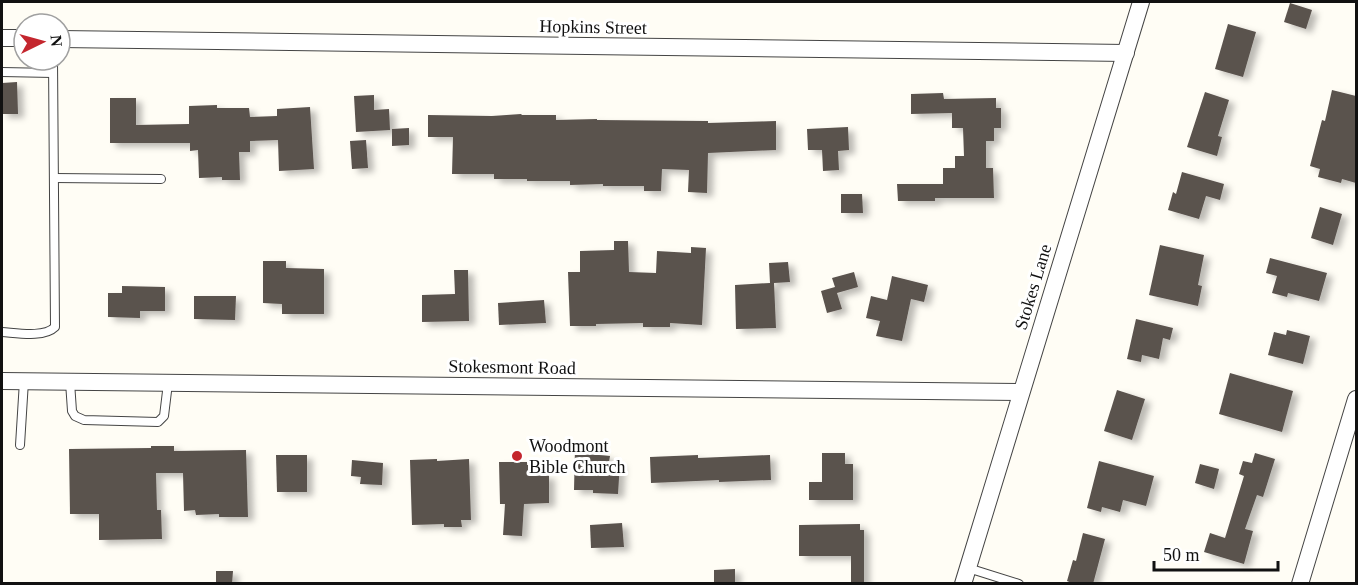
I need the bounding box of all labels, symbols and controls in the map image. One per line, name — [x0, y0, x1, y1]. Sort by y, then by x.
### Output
north arrow — [12, 12, 72, 72]
street label: Hopkins Street — [539, 16, 647, 38]
text: N — [47, 34, 65, 48]
street label: Stokes Lane — [1011, 242, 1055, 332]
street label: Stokesmont Road — [448, 356, 576, 378]
place label: Woodmont Bible Church — [529, 436, 626, 477]
marker: Woodmont Bible Church — [510, 449, 524, 463]
scale bar — [1154, 534, 1278, 572]
text: 50 m — [1163, 545, 1200, 565]

